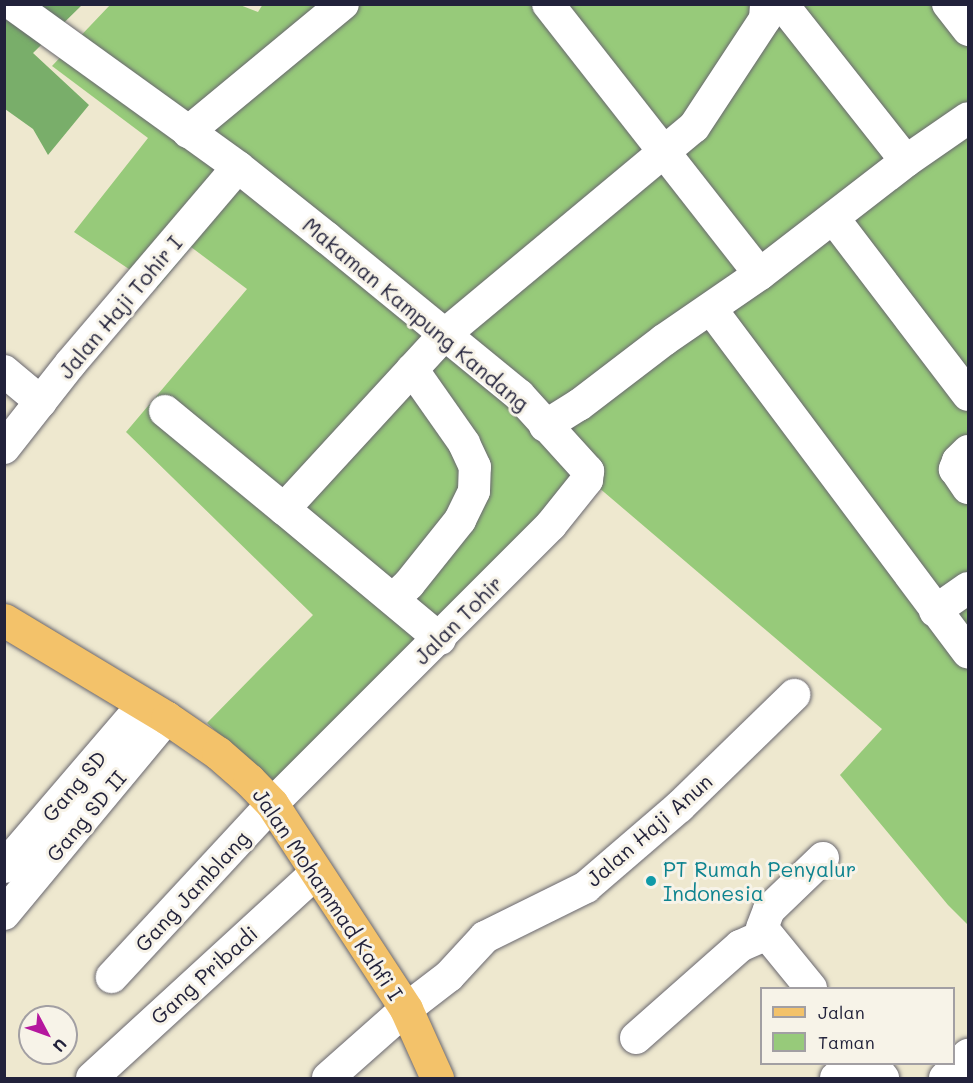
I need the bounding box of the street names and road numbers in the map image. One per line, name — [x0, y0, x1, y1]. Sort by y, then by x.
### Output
street label: Makaman Kampung Kandang — [298, 212, 534, 416]
street label: Jalan Haji Tohir I — [53, 231, 187, 383]
street label: Jalan Tohir — [409, 571, 507, 669]
street label: Gang SD — [36, 745, 112, 827]
street label: Gang SD II — [41, 766, 131, 866]
street label: Jalan Haji Anun — [581, 768, 717, 892]
street label: Jalan Mohammad Kahfi I — [248, 783, 408, 1005]
street label: Gang Jamblang — [130, 825, 254, 957]
street label: Gang Pribadi — [145, 920, 263, 1030]

